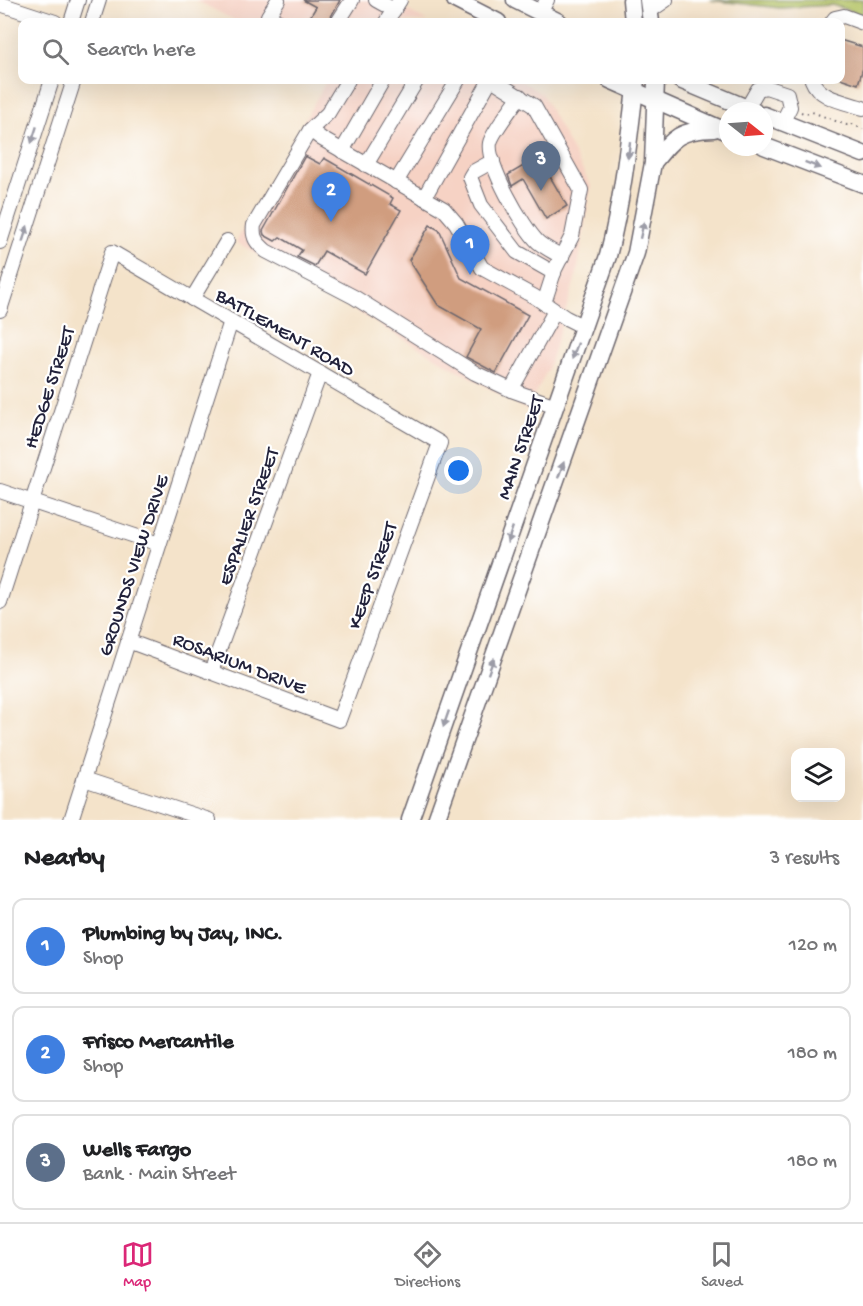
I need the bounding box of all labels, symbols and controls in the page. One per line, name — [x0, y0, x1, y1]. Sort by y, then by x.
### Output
search box — [18, 18, 845, 84]
icon: search — [39, 35, 72, 68]
text: Search here — [87, 38, 195, 64]
north arrow — [719, 102, 773, 156]
one-way arrow — [29, 126, 39, 144]
one-way arrow — [624, 141, 633, 160]
pin: 3 — [522, 142, 560, 191]
one-way arrow — [805, 161, 823, 171]
pin: 2 — [312, 172, 350, 222]
one-way arrow — [637, 221, 647, 239]
one-way arrow — [21, 225, 30, 243]
pin: 1 — [450, 226, 490, 275]
street label: BATTLEMENT ROAD — [210, 284, 359, 384]
street label: HEDGE STREET — [21, 323, 82, 452]
one-way arrow — [570, 342, 580, 360]
street label: MAIN STREET — [494, 392, 551, 503]
street label: ESPALIER STREET — [215, 444, 286, 589]
your location — [444, 456, 473, 485]
one-way arrow — [556, 460, 566, 478]
street label: GROUNDS VIEW DRIVE — [95, 471, 176, 659]
street label: KEEP STREET — [344, 519, 405, 633]
one-way arrow — [505, 526, 515, 544]
street label: ROSARIUM DRIVE — [169, 629, 310, 702]
one-way arrow — [487, 657, 496, 675]
one-way arrow — [440, 710, 450, 728]
map controls — [791, 748, 845, 802]
button: layers — [791, 748, 845, 802]
text: Nearby — [24, 844, 105, 875]
text: 3 results — [770, 848, 839, 871]
text: Plumbing by Jay, INC. — [83, 922, 283, 948]
text: 1 — [41, 935, 50, 958]
text: 120 m — [789, 935, 837, 958]
text: Shop — [83, 948, 123, 971]
text: Frisco Mercantile — [83, 1030, 234, 1056]
text: 2 — [41, 1043, 50, 1066]
text: 180 m — [788, 1043, 837, 1066]
text: Shop — [83, 1056, 123, 1079]
text: Wells Fargo — [83, 1138, 191, 1164]
text: 3 — [40, 1151, 51, 1174]
text: 180 m — [788, 1151, 837, 1174]
text: Bank · Main Street — [83, 1164, 235, 1187]
tab: Map — [121, 1238, 154, 1293]
tab: Directions — [395, 1238, 460, 1293]
tab: Saved — [701, 1238, 742, 1293]

